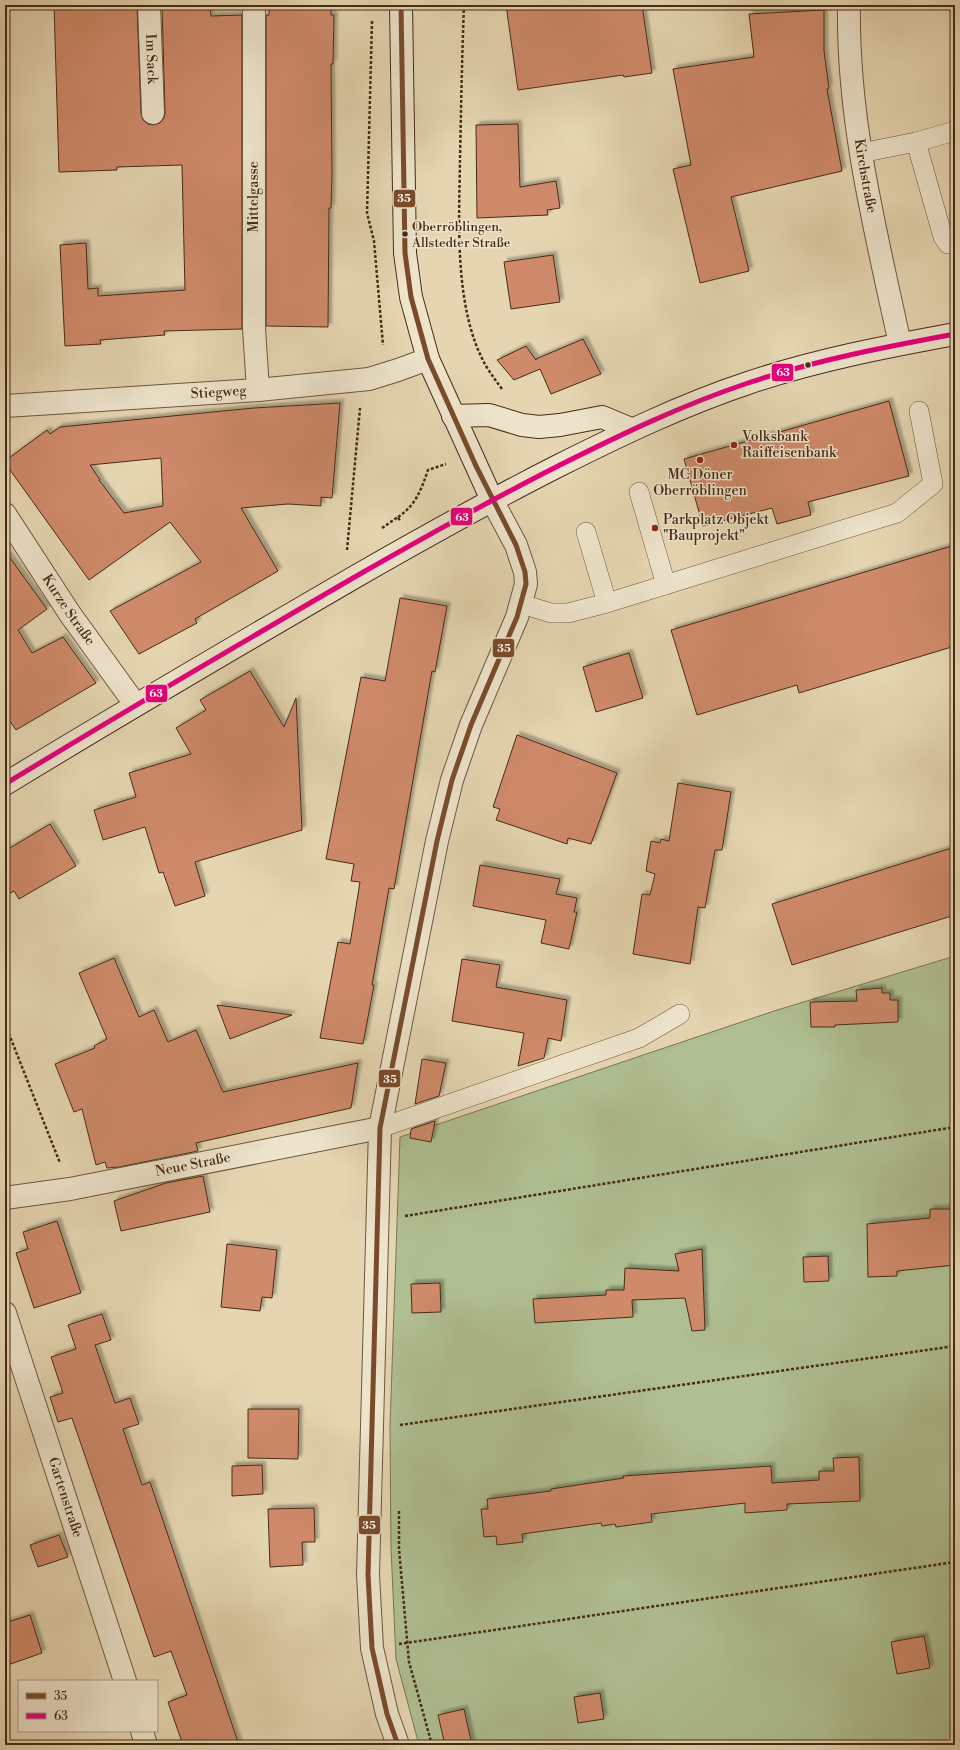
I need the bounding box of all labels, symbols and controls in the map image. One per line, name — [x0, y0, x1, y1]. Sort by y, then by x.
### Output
street label: Im Sack — [141, 34, 161, 85]
street label: Kirchstraße — [850, 138, 881, 215]
street label: Mittelgasse — [245, 161, 263, 233]
line badge: 35 — [393, 189, 416, 208]
text: 35 — [397, 192, 411, 206]
place label: Oberröblingen, Allstedter Straße — [411, 219, 511, 251]
marker: Oberröblingen, Allstedter Straße — [400, 229, 410, 239]
unlabelled marker — [803, 360, 813, 370]
line badge: 63 — [771, 363, 794, 382]
text: 63 — [776, 366, 790, 380]
street label: Stiegweg — [190, 382, 248, 403]
place label: Volksbank Raiffeisenbank — [741, 428, 837, 462]
marker: Volksbank Raiffeisenbank — [729, 440, 739, 450]
marker: MC Döner Oberröblingen — [695, 455, 705, 465]
place label: MC Döner Oberröblingen — [653, 466, 747, 500]
line badge: 63 — [450, 507, 473, 526]
text: 63 — [455, 511, 469, 525]
place label: Parkplatz Objekt "Bauprojekt" — [663, 511, 769, 545]
marker: Parkplatz Objekt "Bauprojekt" — [650, 523, 660, 533]
street label: Kurze Straße — [38, 571, 99, 649]
line badge: 35 — [492, 638, 515, 658]
text: 35 — [497, 642, 511, 656]
line badge: 63 — [145, 684, 168, 703]
text: 63 — [149, 687, 163, 701]
line badge: 35 — [378, 1069, 401, 1088]
text: 35 — [383, 1073, 397, 1087]
street label: Neue Straße — [154, 1149, 232, 1181]
street label: Gartenstraße — [44, 1455, 87, 1540]
line badge: 35 — [358, 1515, 381, 1535]
text: 35 — [362, 1519, 376, 1533]
legend — [18, 1680, 158, 1732]
text: 35 — [54, 1689, 68, 1704]
text: 63 — [54, 1709, 68, 1724]

